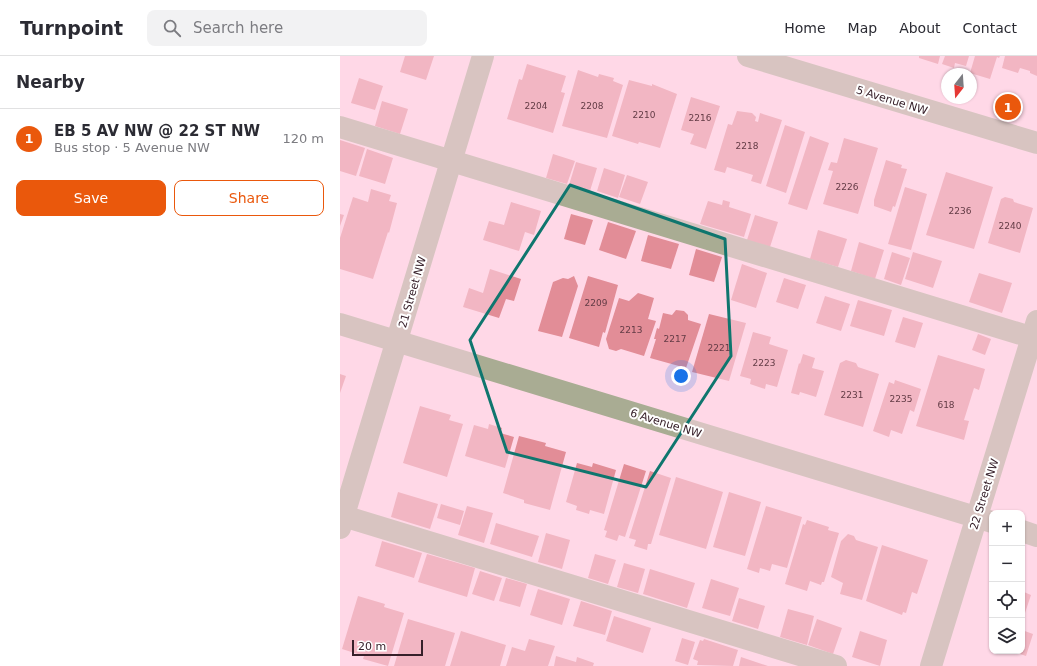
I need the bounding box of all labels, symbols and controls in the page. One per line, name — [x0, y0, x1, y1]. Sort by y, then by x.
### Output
search box — [147, 10, 427, 46]
text: Turnpoint — [20, 17, 123, 39]
icon: search — [161, 17, 183, 39]
text: Search here — [193, 19, 283, 37]
text: Home — [784, 20, 826, 36]
text: Map — [848, 20, 877, 36]
text: About — [899, 20, 941, 36]
text: Contact — [963, 20, 1017, 36]
north arrow — [941, 68, 977, 104]
text: Nearby — [16, 72, 85, 92]
street label: 5 Avenue NW — [855, 83, 929, 118]
pin: 1 — [995, 92, 1021, 122]
house number: 2204 — [525, 101, 548, 111]
house number: 2208 — [581, 101, 604, 111]
house number: 2210 — [633, 110, 656, 120]
house number: 2216 — [689, 113, 712, 123]
text: EB 5 AV NW @ 22 ST NW — [54, 122, 260, 140]
text: 1 — [24, 131, 34, 146]
text: 120 m — [282, 131, 324, 146]
text: Bus stop · 5 Avenue NW — [54, 140, 210, 155]
house number: 2218 — [736, 141, 759, 151]
button: Save — [16, 180, 166, 216]
button: Share — [174, 180, 324, 216]
house number: 2226 — [836, 182, 859, 192]
house number: 2236 — [949, 206, 972, 216]
house number: 2240 — [999, 221, 1022, 231]
street label: 21 Street NW — [396, 255, 429, 329]
house number: 2209 — [585, 298, 608, 308]
house number: 2213 — [620, 325, 642, 335]
house number: 2217 — [664, 334, 686, 344]
house number: 2221 — [708, 343, 730, 353]
house number: 2223 — [753, 358, 775, 368]
your location — [671, 366, 691, 386]
house number: 2231 — [841, 390, 863, 400]
house number: 2235 — [890, 394, 912, 404]
house number: 618 — [937, 400, 955, 410]
street label: 6 Avenue NW — [629, 406, 703, 441]
street label: 22 Street NW — [968, 457, 1001, 531]
map controls — [989, 510, 1025, 654]
button: + — [989, 510, 1025, 546]
button: − — [989, 546, 1025, 582]
button: locate — [989, 582, 1025, 618]
button: layers — [989, 618, 1025, 654]
scale bar — [352, 638, 423, 657]
text: 20 m — [358, 640, 386, 653]

